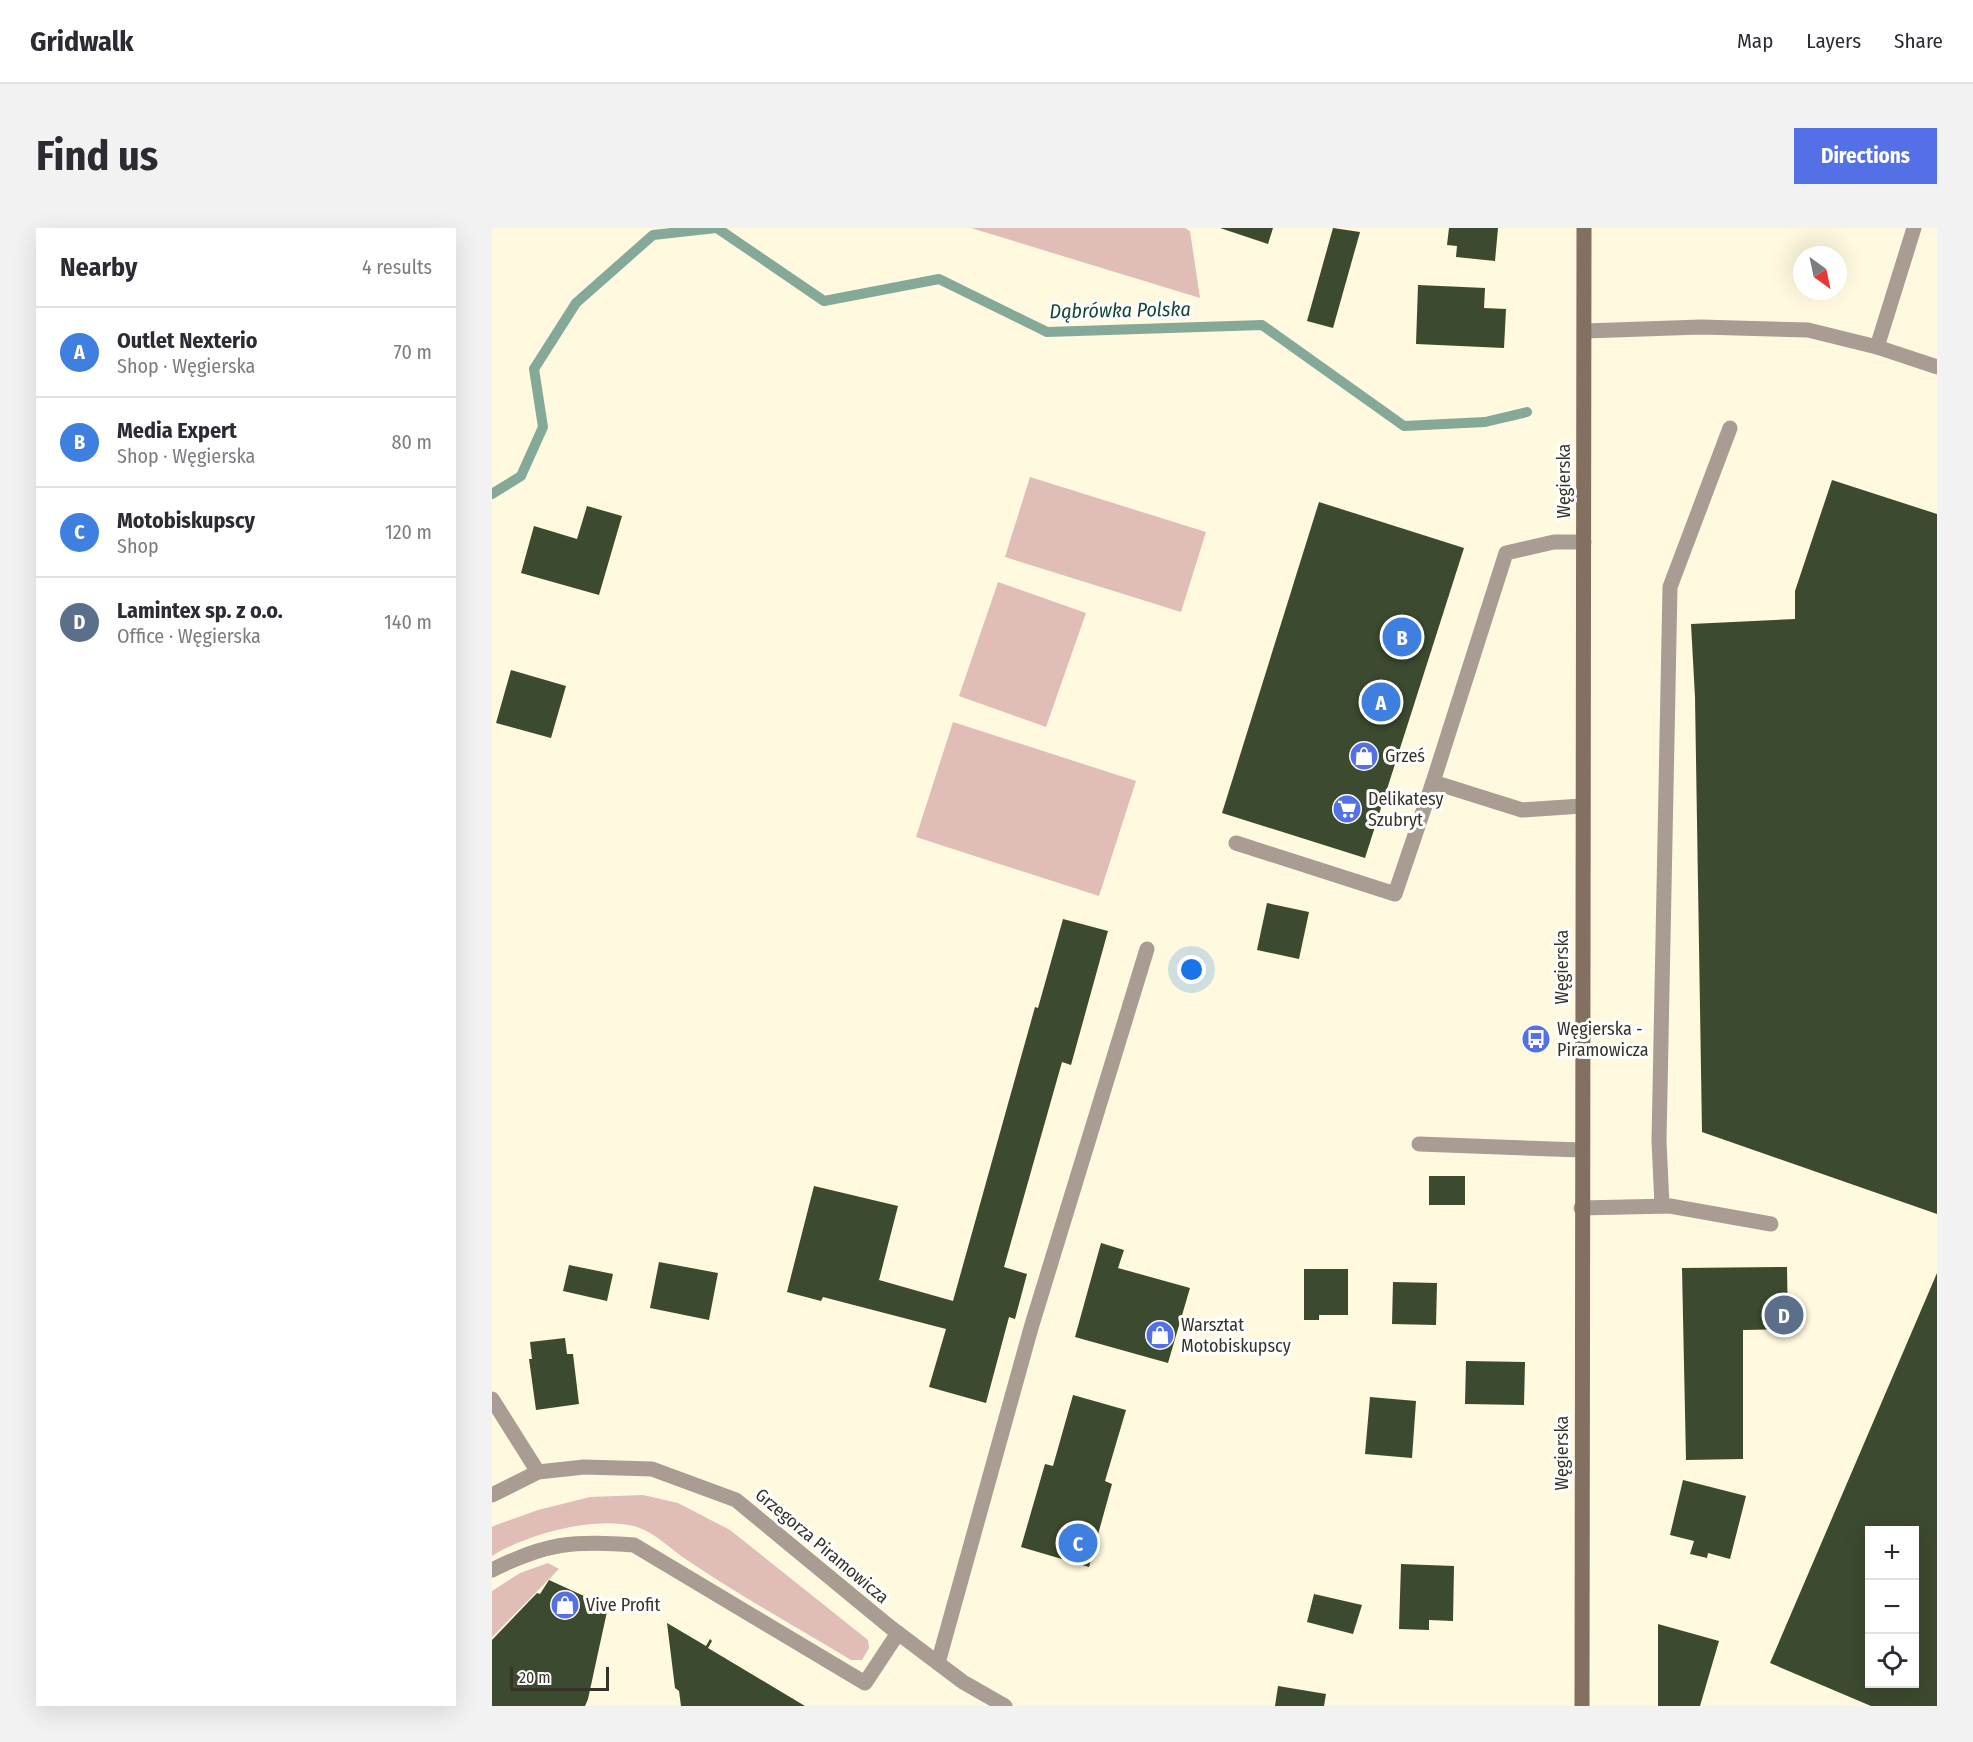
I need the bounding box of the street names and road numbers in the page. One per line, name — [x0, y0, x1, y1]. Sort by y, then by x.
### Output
street label: Węgierska — [1553, 443, 1575, 518]
street label: Węgierska — [1551, 929, 1573, 1004]
street label: Węgierska — [1551, 1415, 1573, 1490]
street label: Grzegorza Piramowicza — [751, 1484, 893, 1608]

